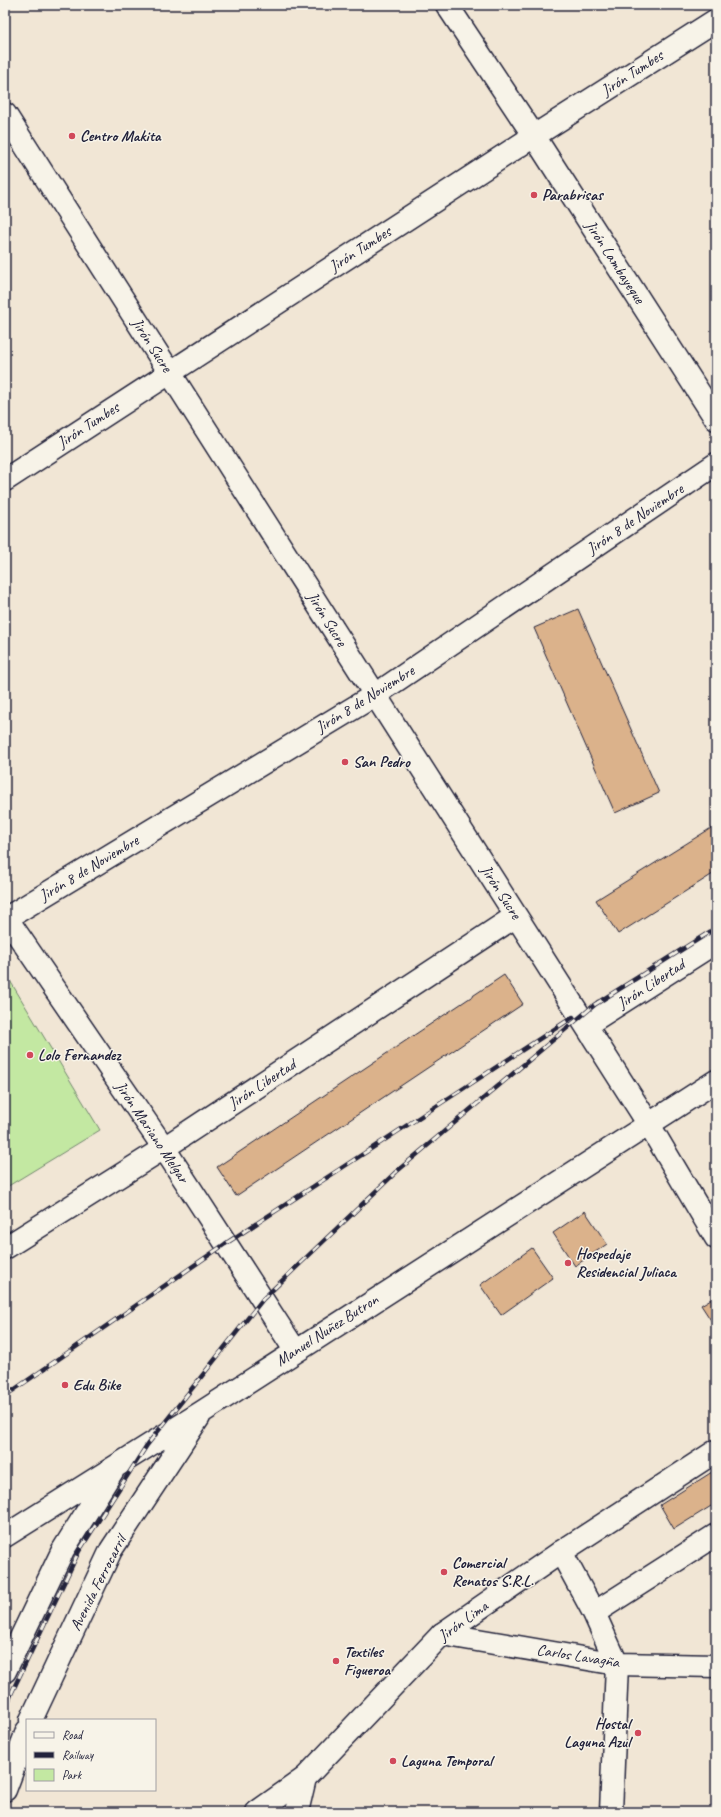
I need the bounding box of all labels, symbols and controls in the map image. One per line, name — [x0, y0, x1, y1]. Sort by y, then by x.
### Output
street label: Jirón Tumbes — [596, 45, 668, 101]
place label: Centro Makita — [80, 126, 162, 146]
marker: Centro Makita — [67, 131, 77, 141]
place label: Parabrisas — [542, 185, 605, 205]
marker: Parabrisas — [529, 190, 539, 200]
street label: Jirón Lambayeque — [580, 216, 650, 309]
street label: Jirón Tumbes — [324, 221, 396, 277]
street label: Jirón Sucre — [127, 313, 178, 377]
street label: Jirón Tumbes — [52, 397, 124, 453]
street label: Jirón 8 de Noviembre — [582, 478, 689, 559]
street label: Jirón Sucre — [302, 587, 352, 651]
street label: Jirón 8 de Noviembre — [311, 660, 420, 738]
place label: San Pedro — [353, 752, 411, 772]
marker: San Pedro — [340, 757, 350, 767]
street label: Jirón 8 de Noviembre — [35, 830, 144, 906]
street label: Jirón Sucre — [476, 860, 527, 924]
street label: Jirón Libertad — [613, 953, 691, 1014]
place label: Lolo Fernandez — [38, 1045, 122, 1065]
marker: Lolo Fernandez — [25, 1050, 35, 1060]
street label: Jirón Libertad — [224, 1053, 302, 1114]
street label: Jirón Mariano Melgar — [110, 1076, 194, 1188]
place label: Hospedaje Residencial Juliaca — [576, 1244, 677, 1282]
marker: Hospedaje Residencial Juliaca — [563, 1258, 573, 1268]
street label: Manuel Nuñez Butron — [272, 1289, 383, 1371]
place label: Edu Bike — [73, 1375, 122, 1395]
marker: Edu Bike — [60, 1380, 70, 1390]
street label: Avenida Ferrocarril — [65, 1529, 132, 1634]
place label: Comercial Renatos S.R.L. — [452, 1553, 534, 1591]
marker: Comercial Renatos S.R.L. — [439, 1567, 449, 1577]
street label: Jirón Lima — [433, 1595, 493, 1646]
street label: Carlos Lavagña — [535, 1640, 622, 1673]
place label: Textiles Figueroa — [344, 1642, 391, 1680]
marker: Textiles Figueroa — [331, 1656, 341, 1666]
place label: Hostal Laguna Azul — [564, 1714, 633, 1752]
legend — [26, 1719, 156, 1791]
text: Road — [62, 1727, 84, 1743]
marker: Hostal Laguna Azul — [633, 1728, 643, 1738]
text: Railway — [62, 1747, 94, 1763]
place label: Laguna Temporal — [401, 1751, 495, 1771]
marker: Laguna Temporal — [388, 1756, 398, 1766]
text: Park — [62, 1767, 83, 1783]

